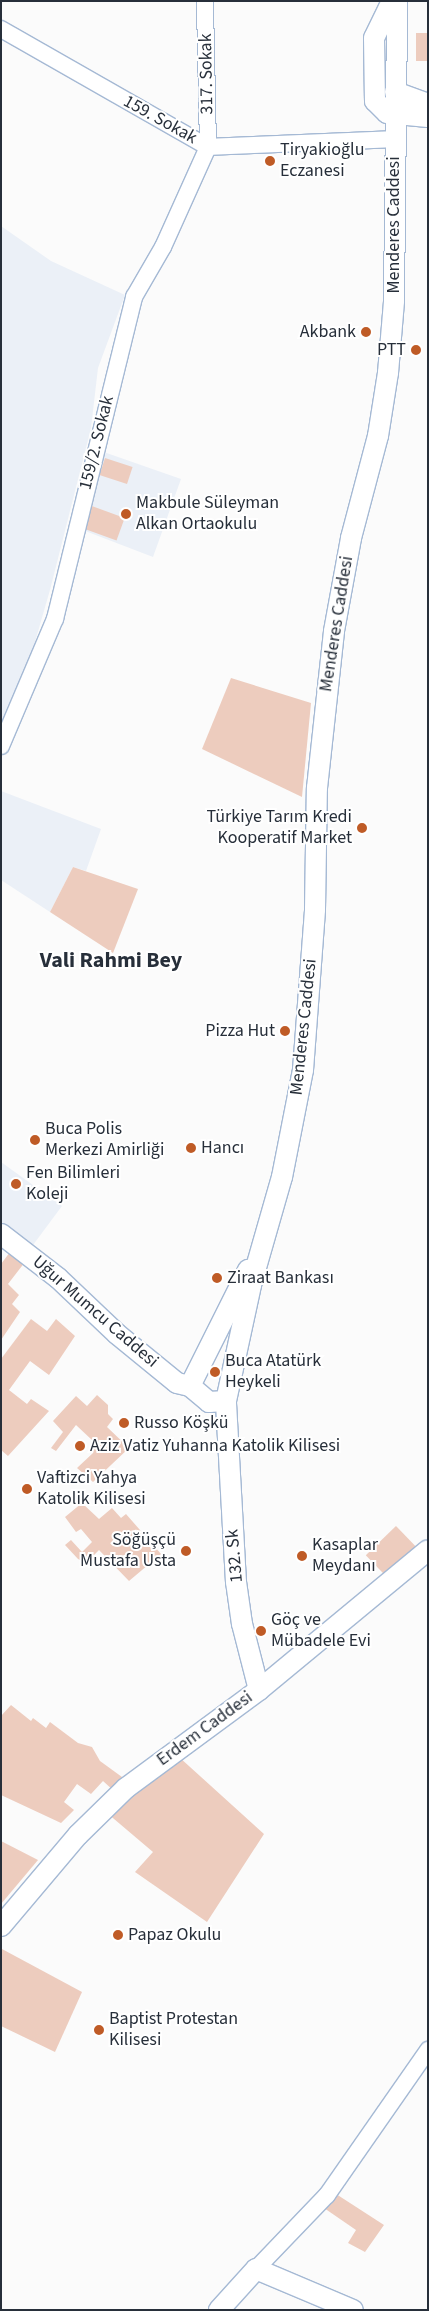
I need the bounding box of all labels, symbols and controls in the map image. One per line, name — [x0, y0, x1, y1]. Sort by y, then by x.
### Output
street label: 317. Sokak — [195, 33, 219, 115]
street label: 159. Sokak — [119, 91, 201, 149]
place label: Tiryakioğlu Eczanesi — [280, 140, 364, 182]
marker: Tiryakioğlu Eczanesi — [264, 155, 276, 167]
street label: Menderes Caddesi — [383, 156, 405, 294]
place label: Akbank — [300, 321, 356, 343]
marker: Akbank — [360, 326, 372, 338]
place label: PTT — [377, 339, 406, 361]
marker: PTT — [410, 344, 422, 356]
street label: 159/2. Sokak — [75, 394, 119, 492]
place label: Makbule Süleyman Alkan Ortaokulu — [136, 493, 279, 536]
marker: Makbule Süleyman Alkan Ortaokulu — [120, 508, 132, 520]
street label: Menderes Caddesi — [316, 555, 358, 693]
place label: Türkiye Tarım Kredi Kooperatif Market — [206, 807, 352, 850]
marker: Türkiye Tarım Kredi Kooperatif Market — [356, 822, 368, 834]
district label: Vali Rahmi Bey — [40, 948, 182, 974]
street label: Menderes Caddesi — [286, 958, 322, 1096]
place label: Pizza Hut — [205, 1020, 275, 1042]
marker: Pizza Hut — [279, 1025, 291, 1037]
place label: Buca Polis Merkezi Amirliği — [45, 1119, 164, 1162]
marker: Buca Polis Merkezi Amirliği — [29, 1134, 41, 1146]
place label: Hancı — [201, 1137, 244, 1159]
marker: Hancı — [185, 1142, 197, 1154]
place label: Fen Bilimleri Koleji — [26, 1163, 120, 1206]
marker: Fen Bilimleri Koleji — [10, 1178, 22, 1190]
street label: Uğur Mumcu Caddesi — [28, 1251, 162, 1373]
place label: Ziraat Bankası — [227, 1267, 334, 1289]
marker: Ziraat Bankası — [211, 1272, 223, 1284]
place label: Buca Atatürk Heykeli — [225, 1351, 321, 1394]
marker: Buca Atatürk Heykeli — [209, 1366, 221, 1378]
place label: Russo Köşkü — [134, 1412, 228, 1434]
marker: Russo Köşkü — [118, 1417, 130, 1429]
place label: Aziz Vatiz Yuhanna Katolik Kilisesi — [90, 1435, 340, 1457]
marker: Aziz Vatiz Yuhanna Katolik Kilisesi — [74, 1440, 86, 1452]
place label: Vaftizci Yahya Katolik Kilisesi — [37, 1468, 146, 1510]
marker: Vaftizci Yahya Katolik Kilisesi — [21, 1483, 33, 1495]
street label: 132. Sk — [222, 1528, 248, 1584]
place label: Söğüşçü Mustafa Usta — [80, 1530, 176, 1572]
place label: Kasaplar Meydanı — [312, 1535, 378, 1578]
marker: Söğüşçü Mustafa Usta — [180, 1545, 192, 1557]
marker: Kasaplar Meydanı — [296, 1550, 308, 1562]
place label: Göç ve Mübadele Evi — [271, 1610, 371, 1652]
marker: Göç ve Mübadele Evi — [255, 1625, 267, 1637]
street label: Erdem Caddesi — [153, 1687, 257, 1771]
place label: Papaz Okulu — [128, 1924, 221, 1946]
marker: Papaz Okulu — [112, 1929, 124, 1941]
place label: Baptist Protestan Kilisesi — [109, 2009, 238, 2052]
marker: Baptist Protestan Kilisesi — [93, 2024, 105, 2036]

